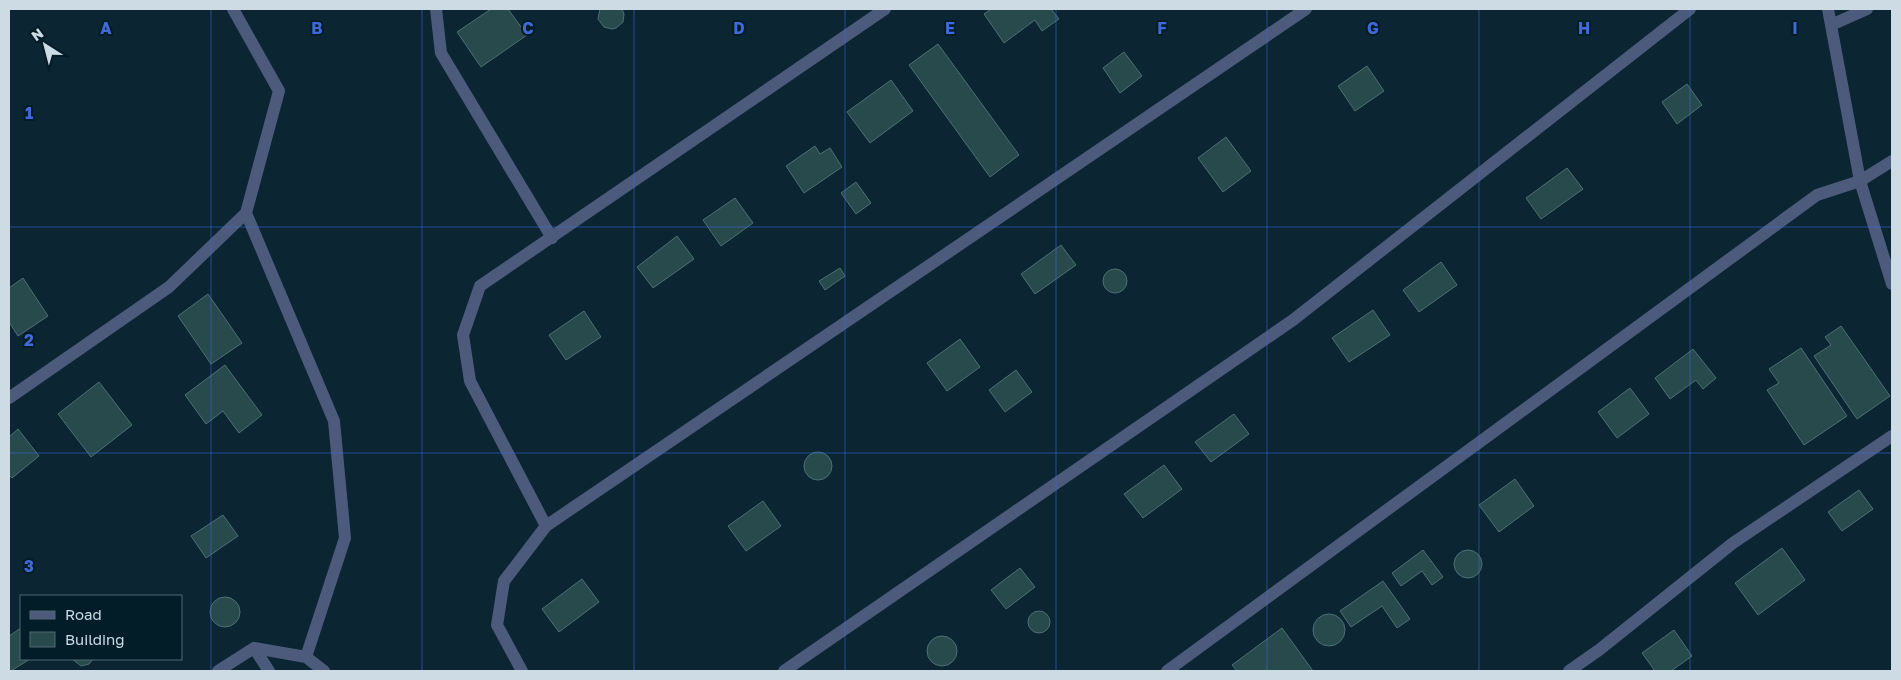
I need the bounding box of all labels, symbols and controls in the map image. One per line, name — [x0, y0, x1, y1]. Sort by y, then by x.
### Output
text: A — [100, 18, 112, 38]
text: B — [311, 18, 323, 38]
text: C — [522, 18, 534, 38]
text: D — [733, 18, 745, 38]
text: E — [945, 18, 955, 38]
text: F — [1157, 18, 1167, 38]
text: G — [1367, 18, 1379, 38]
text: H — [1578, 18, 1590, 38]
text: I — [1792, 18, 1798, 38]
north arrow — [20, 20, 70, 70]
text: N — [28, 24, 46, 44]
text: 1 — [25, 103, 33, 123]
text: 2 — [24, 330, 34, 350]
text: 3 — [24, 556, 34, 576]
legend — [20, 595, 182, 660]
text: Road — [65, 605, 102, 623]
text: Building — [65, 630, 125, 648]

